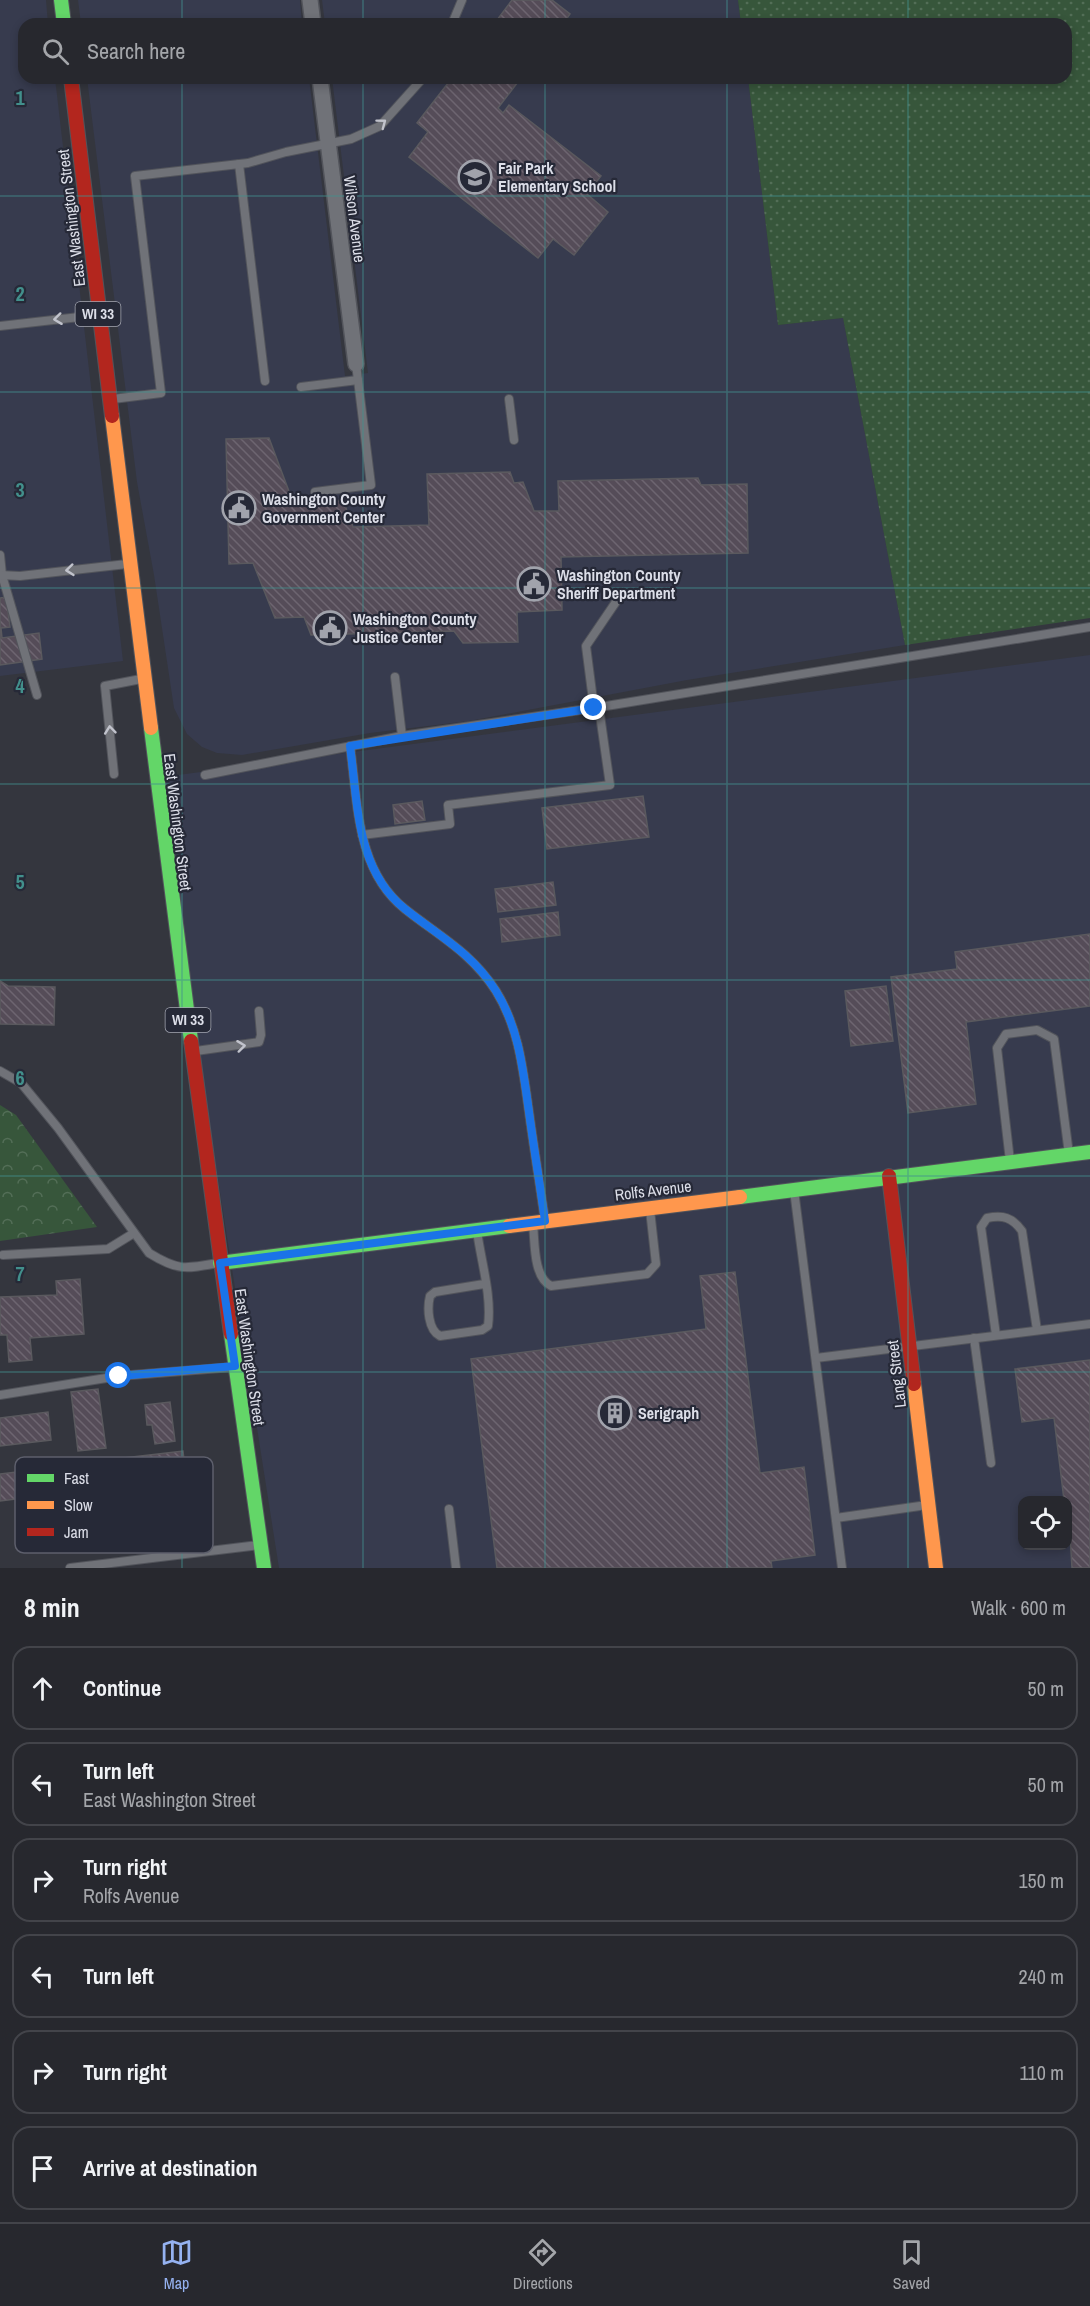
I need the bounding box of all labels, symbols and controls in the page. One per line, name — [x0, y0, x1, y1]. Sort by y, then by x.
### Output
search box — [18, 18, 1072, 84]
icon: search — [39, 35, 72, 68]
text: Search here — [87, 36, 185, 66]
text: 1 — [15, 84, 25, 111]
one-way arrow — [375, 119, 386, 130]
street label: East Washington Street — [52, 148, 90, 288]
place label: Fair Park Elementary School — [498, 157, 616, 197]
school or university icon: Fair Park Elementary School — [457, 159, 493, 195]
street label: Wilson Avenue — [339, 174, 371, 264]
text: 2 — [15, 280, 25, 307]
road number: WI 33 — [76, 302, 120, 326]
one-way arrow — [53, 313, 62, 325]
text: 3 — [15, 476, 25, 503]
place label: Washington County Government Center — [262, 488, 386, 528]
public building icon: Washington County Government Center — [221, 490, 257, 526]
one-way arrow — [65, 563, 74, 576]
place label: Washington County Sheriff Department — [557, 564, 681, 604]
public building icon: Washington County Sheriff Department — [516, 566, 552, 602]
place label: Washington County Justice Center — [353, 608, 477, 648]
public building icon: Washington County Justice Center — [312, 610, 348, 646]
text: 4 — [15, 672, 25, 699]
route end — [580, 694, 606, 720]
one-way arrow — [104, 725, 117, 735]
street label: East Washington Street — [159, 752, 197, 892]
text: 5 — [15, 868, 25, 895]
road number: WI 33 — [166, 1008, 210, 1032]
one-way arrow — [237, 1040, 246, 1052]
text: 6 — [15, 1064, 25, 1091]
street label: Rolfs Avenue — [613, 1174, 693, 1206]
text: 7 — [15, 1260, 25, 1287]
street label: East Washington Street — [229, 1287, 271, 1427]
street label: Lang Street — [881, 1339, 911, 1409]
route start — [105, 1362, 131, 1388]
building icon: Serigraph — [597, 1395, 633, 1431]
place label: Serigraph — [638, 1402, 699, 1424]
legend — [15, 1457, 213, 1553]
text: Fast — [64, 1467, 89, 1489]
text: Slow — [64, 1494, 93, 1516]
map controls — [1018, 1496, 1072, 1550]
button: locate — [1018, 1496, 1072, 1550]
text: Jam — [64, 1521, 89, 1543]
text: 8 min — [24, 1590, 80, 1625]
text: Walk · 600 m — [971, 1594, 1066, 1621]
icon: ahead — [26, 1672, 59, 1705]
text: Continue — [83, 1673, 161, 1703]
text: 50 m — [1028, 1675, 1064, 1702]
text: Turn left — [83, 1756, 154, 1786]
icon: left — [26, 1768, 59, 1801]
text: 50 m — [1028, 1771, 1064, 1798]
text: East Washington Street — [83, 1786, 256, 1813]
text: Turn right — [83, 1852, 167, 1882]
icon: right — [26, 1864, 59, 1897]
text: 150 m — [1018, 1867, 1064, 1894]
text: Rolfs Avenue — [83, 1882, 179, 1909]
icon: left — [26, 1960, 59, 1993]
text: Turn left — [83, 1961, 154, 1991]
text: 240 m — [1018, 1963, 1064, 1990]
icon: right — [26, 2056, 59, 2089]
text: Turn right — [83, 2057, 167, 2087]
text: 110 m — [1020, 2059, 1064, 2086]
icon: arrive — [26, 2152, 59, 2185]
text: Arrive at destination — [83, 2153, 257, 2183]
tab: Map — [160, 2236, 193, 2294]
tab: Directions — [513, 2236, 573, 2294]
tab: Saved — [893, 2236, 930, 2294]

